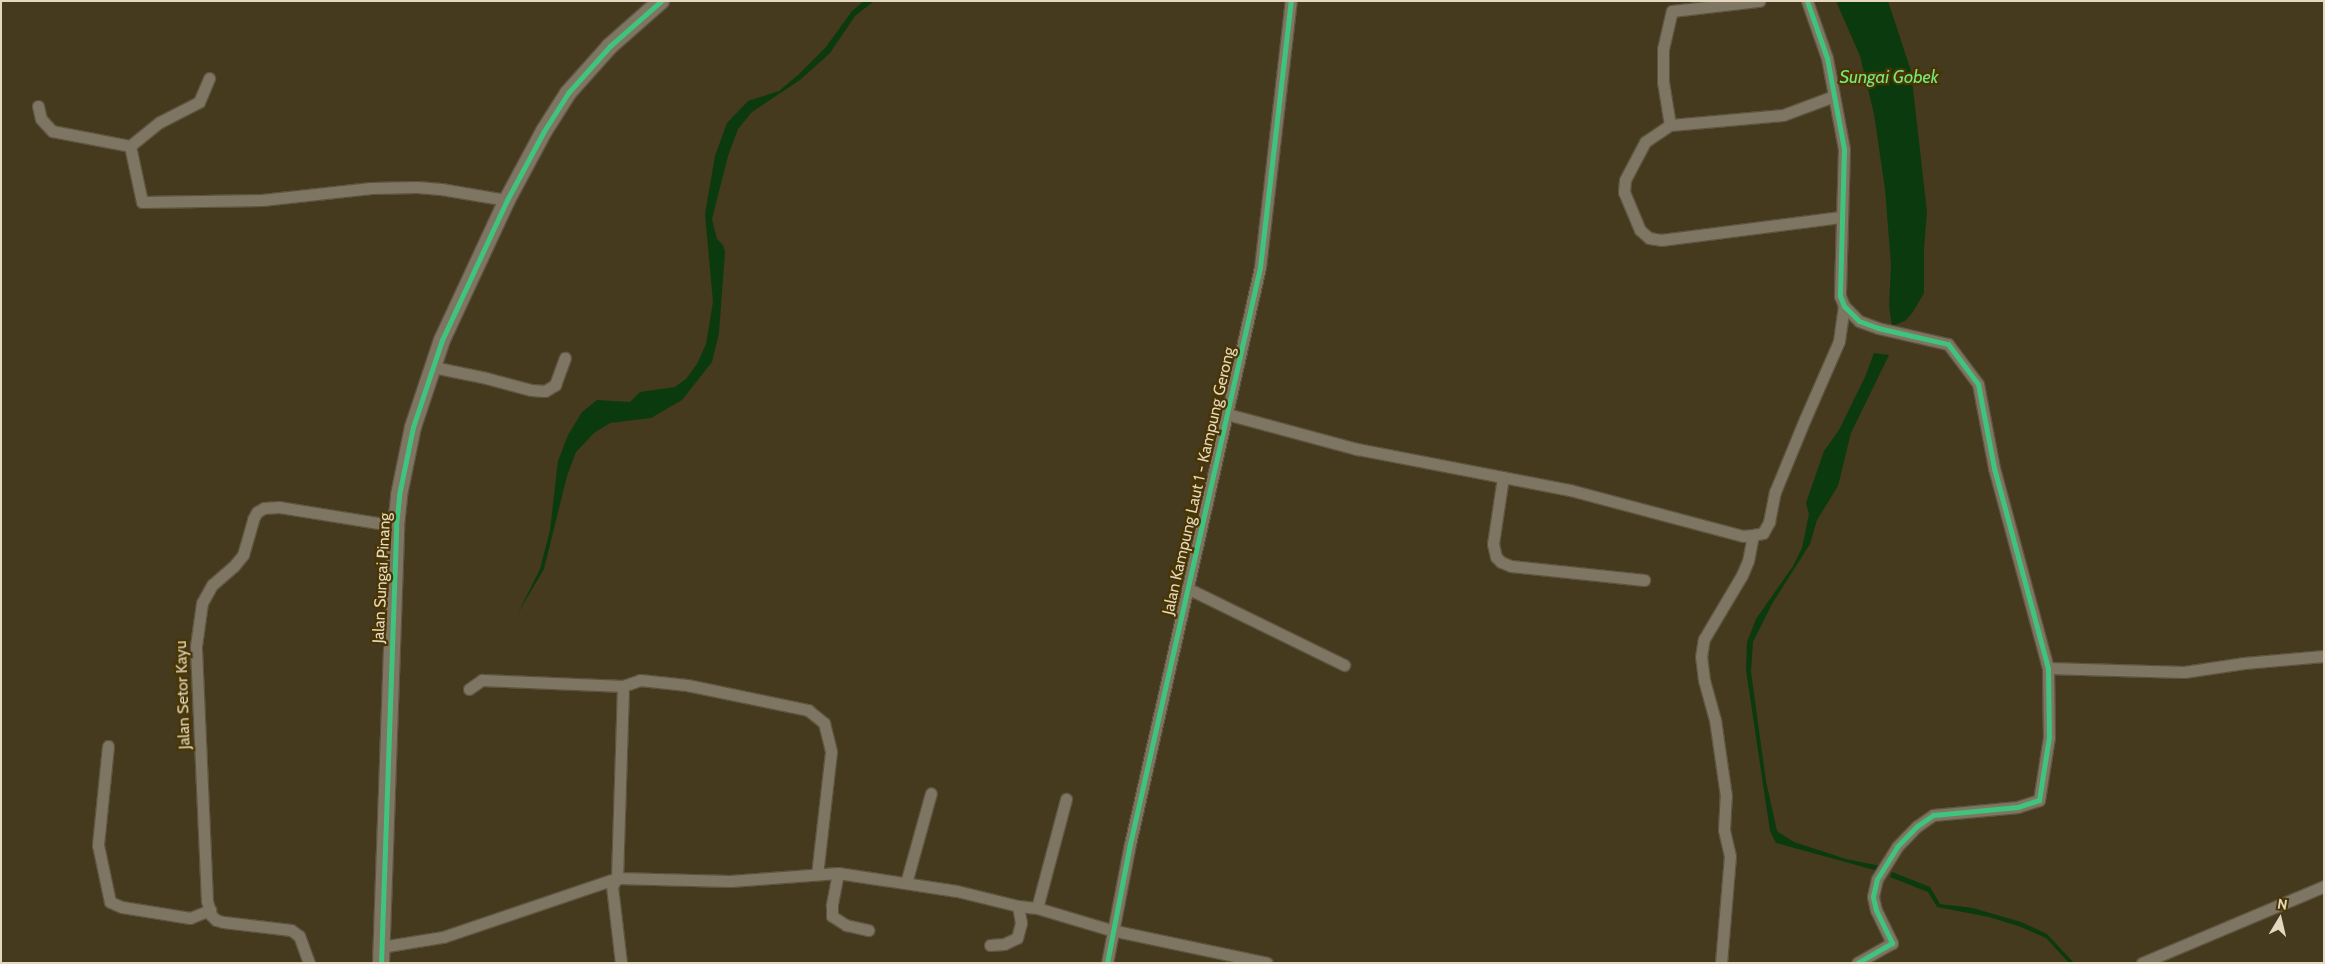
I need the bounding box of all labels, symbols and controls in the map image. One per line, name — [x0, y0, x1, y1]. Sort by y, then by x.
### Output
water label: Sungai Gobek — [1840, 66, 1938, 88]
street label: Jalan Kampung Laut 1 - Kampung Gerong — [1159, 345, 1239, 617]
street label: Jalan Sungai Pinang — [369, 512, 395, 644]
street label: Jalan Setor Kayu — [172, 640, 194, 750]
north arrow — [2255, 894, 2305, 944]
text: N — [2276, 895, 2289, 914]

